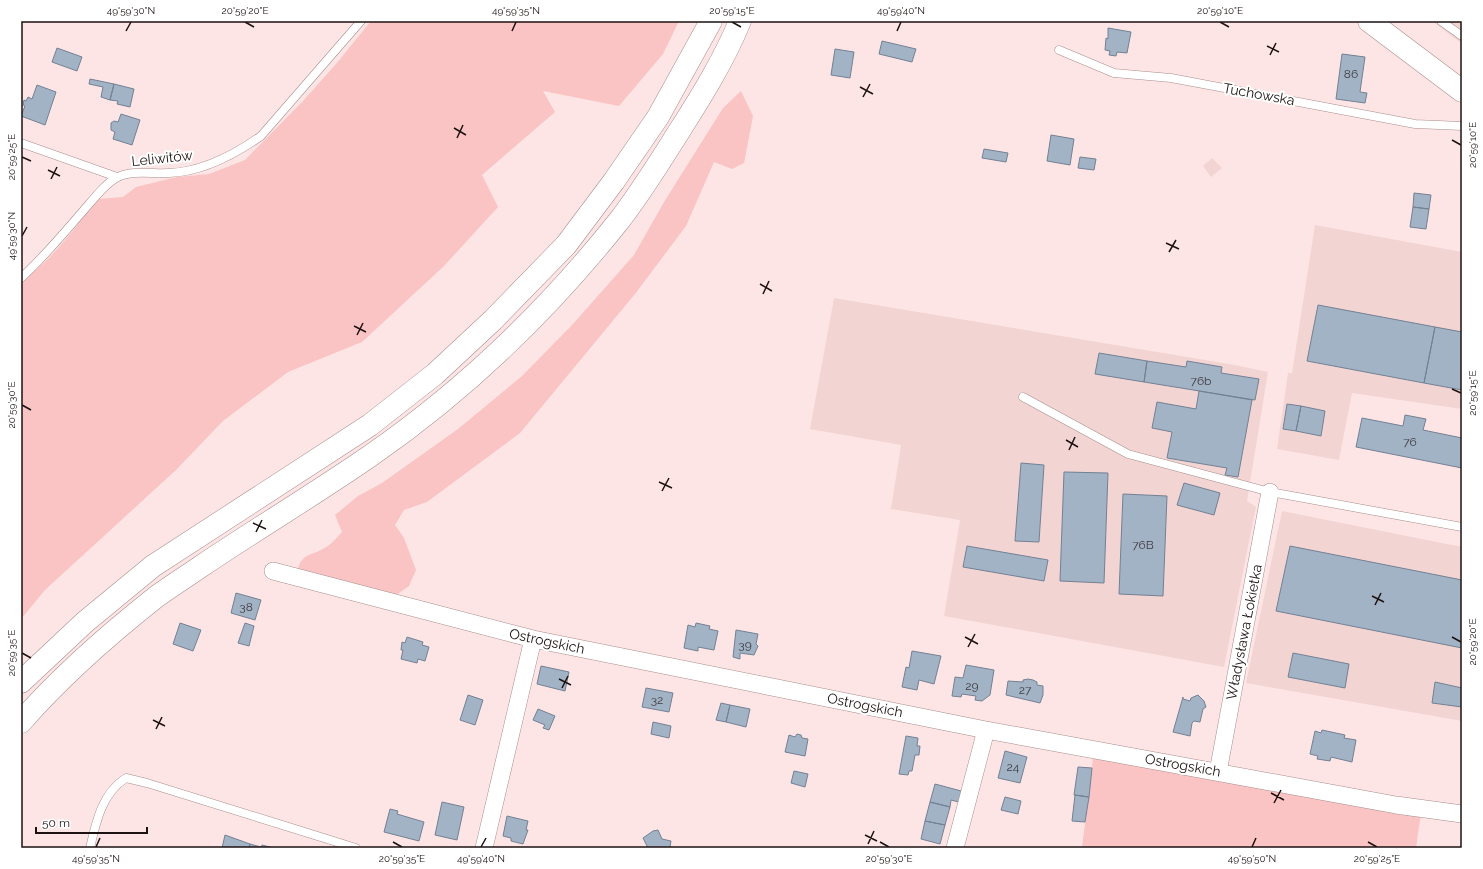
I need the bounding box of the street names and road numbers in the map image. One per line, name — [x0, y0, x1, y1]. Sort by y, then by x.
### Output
street label: Tuchowska — [1222, 80, 1296, 108]
street label: Leliwitów — [131, 147, 194, 169]
street label: Władysława Łokietka — [1223, 563, 1265, 701]
street label: Ostrogskich — [508, 625, 586, 657]
street label: Ostrogskich — [826, 690, 904, 720]
street label: Ostrogskich — [1144, 750, 1222, 780]

